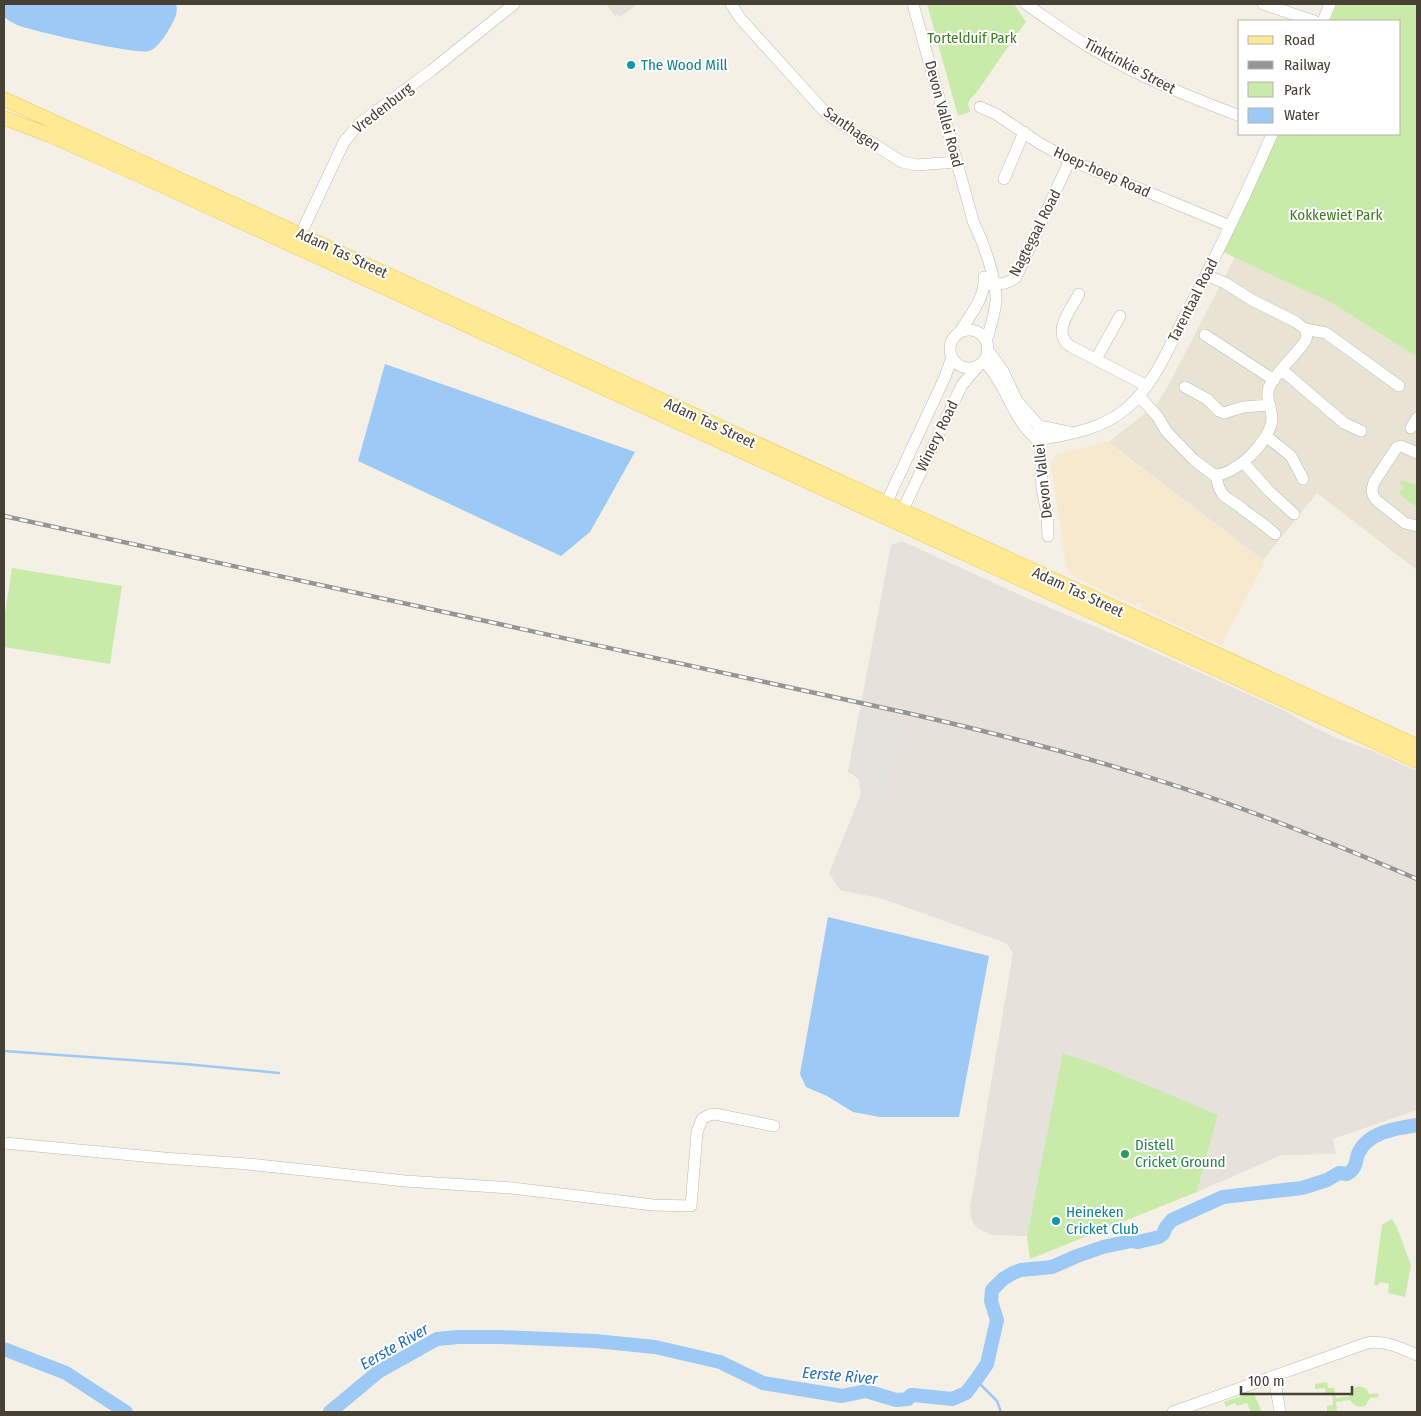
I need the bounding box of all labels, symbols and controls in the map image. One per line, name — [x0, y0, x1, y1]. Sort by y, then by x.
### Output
legend — [1238, 20, 1401, 135]
park label: Tortelduif Park — [927, 29, 1017, 47]
text: Road — [1284, 31, 1315, 49]
street label: Tinktinkie Street — [1081, 34, 1179, 98]
place label: The Wood Mill — [641, 56, 728, 74]
text: Railway — [1284, 56, 1331, 74]
marker: The Wood Mill — [625, 59, 637, 71]
street label: Devon Vallei Road — [921, 59, 967, 169]
street label: Vredenburg — [349, 79, 417, 137]
text: Park — [1284, 81, 1311, 99]
street label: Santhagen — [820, 103, 884, 155]
text: Water — [1284, 106, 1320, 124]
street label: Hoep-hoep Road — [1051, 143, 1153, 201]
street label: Nagtegaal Road — [1005, 186, 1065, 280]
park label: Kokkewiet Park — [1290, 206, 1382, 224]
street label: Adam Tas Street — [294, 224, 391, 282]
street label: Tarentaal Road — [1164, 255, 1222, 345]
street label: Adam Tas Street — [662, 394, 759, 452]
street label: Winery Road — [912, 398, 962, 474]
street label: Devon Vallei — [1030, 443, 1056, 519]
street label: Adam Tas Street — [1030, 563, 1127, 621]
place label: Distell Cricket Ground — [1135, 1136, 1226, 1171]
marker: Distell Cricket Ground — [1119, 1148, 1131, 1160]
place label: Heineken Cricket Club — [1066, 1203, 1139, 1238]
marker: Heineken Cricket Club — [1050, 1215, 1062, 1227]
water label: Eerste River — [357, 1319, 432, 1374]
water label: Eerste River — [801, 1363, 879, 1388]
scale bar — [1241, 1364, 1352, 1396]
text: 100 m — [1248, 1372, 1285, 1390]

